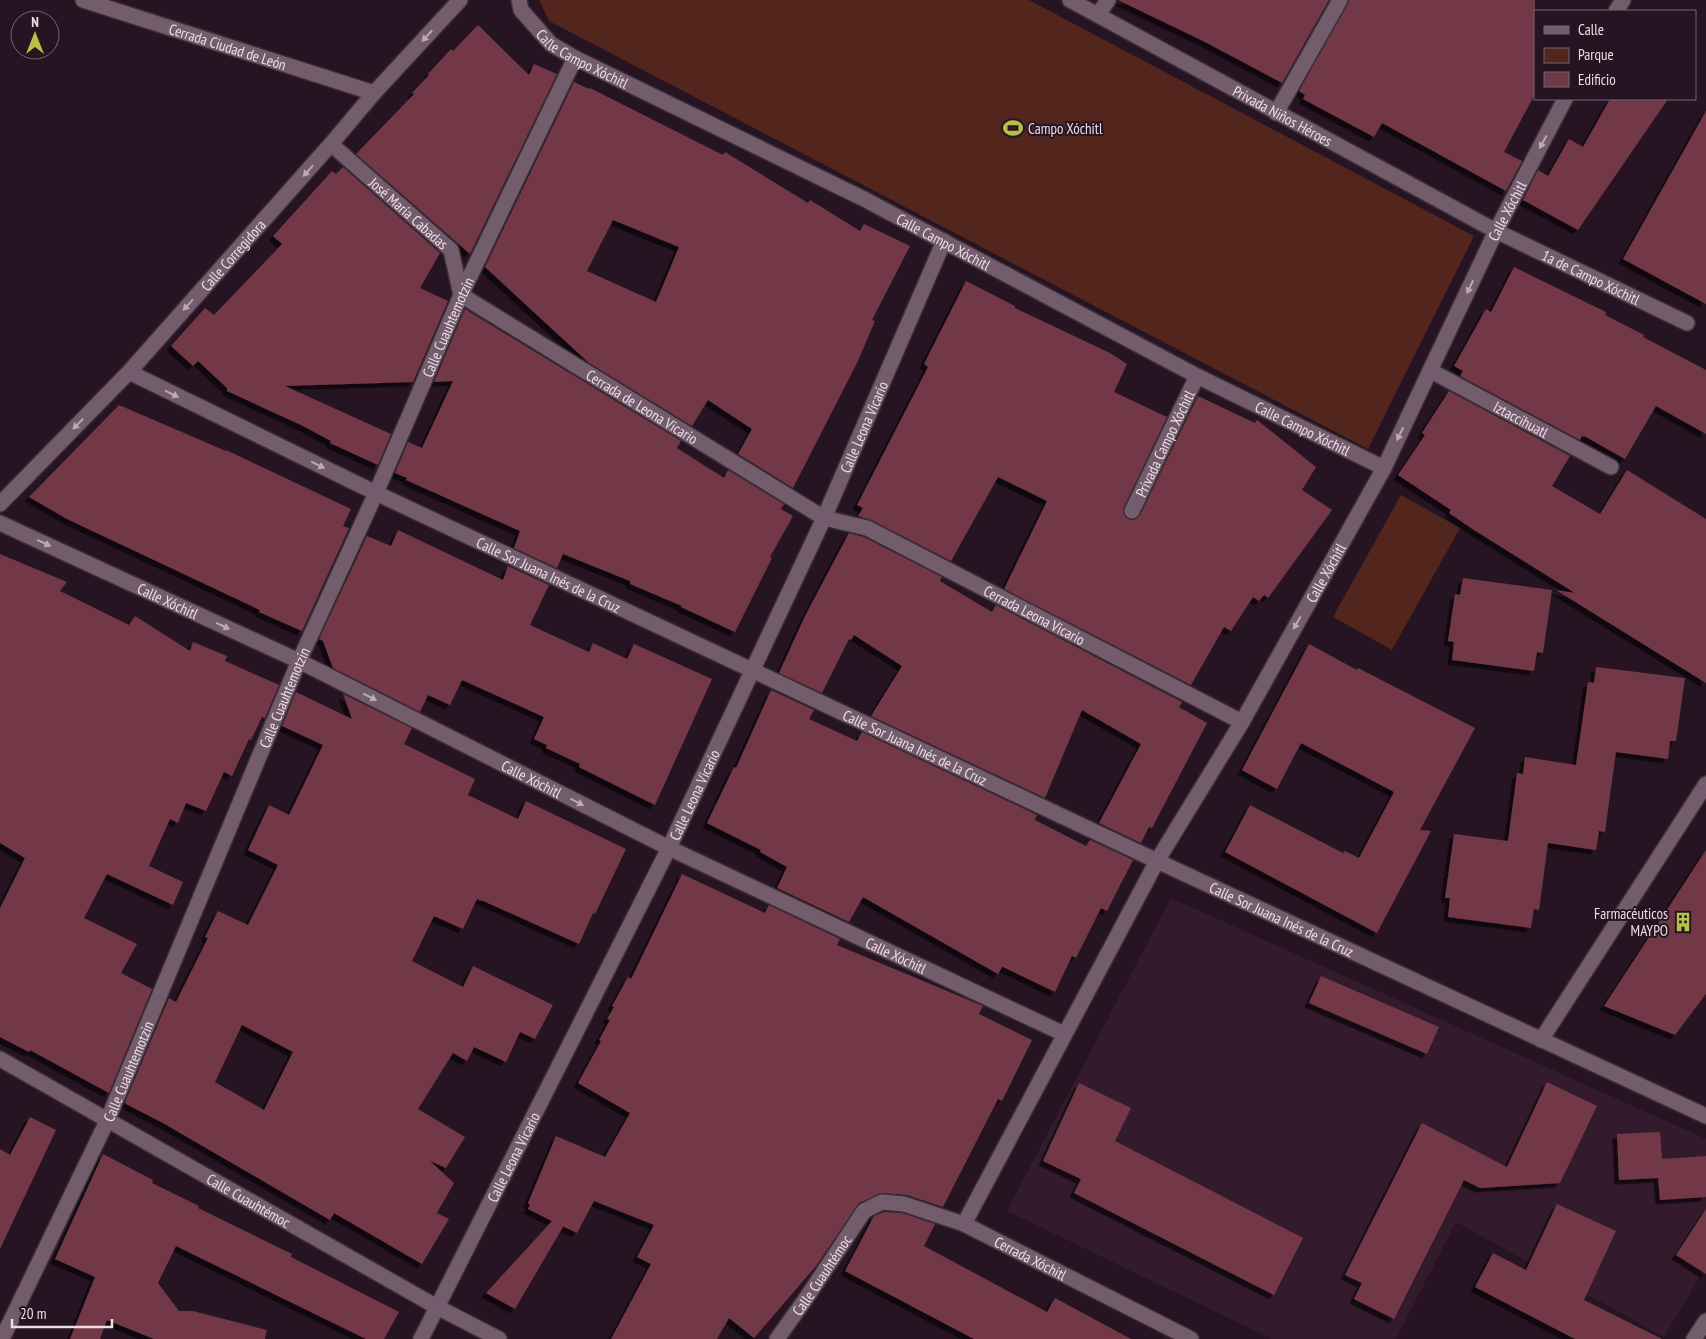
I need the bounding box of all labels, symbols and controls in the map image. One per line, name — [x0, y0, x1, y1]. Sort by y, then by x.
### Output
north arrow — [10, 10, 60, 60]
legend — [1534, 10, 1696, 100]
text: N — [31, 13, 39, 31]
street label: Cerrada Ciudad de León — [167, 19, 289, 74]
text: Calle — [1578, 20, 1604, 39]
street label: Calle Campo Xóchitl — [532, 25, 632, 92]
one-way arrow — [421, 29, 433, 41]
text: Parque — [1578, 45, 1614, 64]
text: Edificio — [1578, 70, 1616, 89]
street label: Privada Niños Héroes — [1230, 81, 1336, 150]
sports icon: Campo Xóchitl — [1002, 117, 1024, 139]
place label: Campo Xóchitl — [1028, 119, 1103, 138]
one-way arrow — [1538, 135, 1547, 149]
one-way arrow — [302, 164, 313, 177]
street label: José María Cabadas — [365, 172, 453, 253]
street label: Calle Xóchitl — [1483, 177, 1530, 244]
street label: Calle Campo Xóchitl — [893, 209, 994, 274]
street label: Calle Corregidora — [196, 215, 269, 295]
street label: 1a de Campo Xóchitl — [1539, 245, 1643, 309]
street label: Calle Cuauhtemotzin — [417, 274, 478, 380]
one-way arrow — [1465, 280, 1473, 294]
one-way arrow — [182, 299, 194, 311]
street label: Cerrada de Leona Vicario — [583, 365, 702, 448]
street label: Calle Leona Vicario — [835, 378, 892, 476]
street label: Privada Campo Xóchitl — [1131, 387, 1198, 500]
one-way arrow — [165, 390, 180, 398]
street label: Calle Campo Xóchitl — [1252, 397, 1354, 460]
street label: Iztaccihuatl — [1490, 397, 1552, 442]
one-way arrow — [72, 418, 84, 430]
one-way arrow — [1396, 427, 1404, 441]
one-way arrow — [311, 461, 326, 469]
street label: Calle Sor Juana Inés de la Cruz — [474, 532, 624, 616]
street label: Calle Xóchitl — [1301, 539, 1350, 606]
one-way arrow — [37, 540, 51, 548]
street label: Calle Xóchitl — [134, 578, 202, 623]
street label: Cerrada Leona Vicario — [981, 581, 1088, 649]
one-way arrow — [1293, 616, 1302, 629]
one-way arrow — [216, 623, 230, 631]
street label: Calle Cuauhtemotzin — [254, 644, 314, 751]
one-way arrow — [362, 693, 377, 701]
street label: Calle Sor Juana Inés de la Cruz — [840, 705, 990, 789]
street label: Calle Leona Vicario — [665, 746, 724, 843]
street label: Calle Xóchitl — [498, 755, 565, 802]
one-way arrow — [570, 798, 584, 806]
street label: Calle Sor Juana Inés de la Cruz — [1207, 877, 1357, 961]
place label: Farmacéuticos MAYPO — [1594, 904, 1668, 940]
building icon: Farmacéuticos MAYPO — [1672, 911, 1694, 933]
street label: Calle Xóchitl — [863, 933, 930, 978]
street label: Calle Cuauhtemotzin — [99, 1018, 157, 1124]
street label: Calle Leona Vicario — [482, 1109, 544, 1205]
street label: Calle Cuauhtémoc — [203, 1169, 295, 1232]
street label: Calle Cuauhtémoc — [788, 1230, 856, 1319]
street label: Cerrada Xóchitl — [991, 1232, 1070, 1284]
scale bar — [12, 1296, 112, 1328]
text: 20 m — [20, 1304, 46, 1323]

